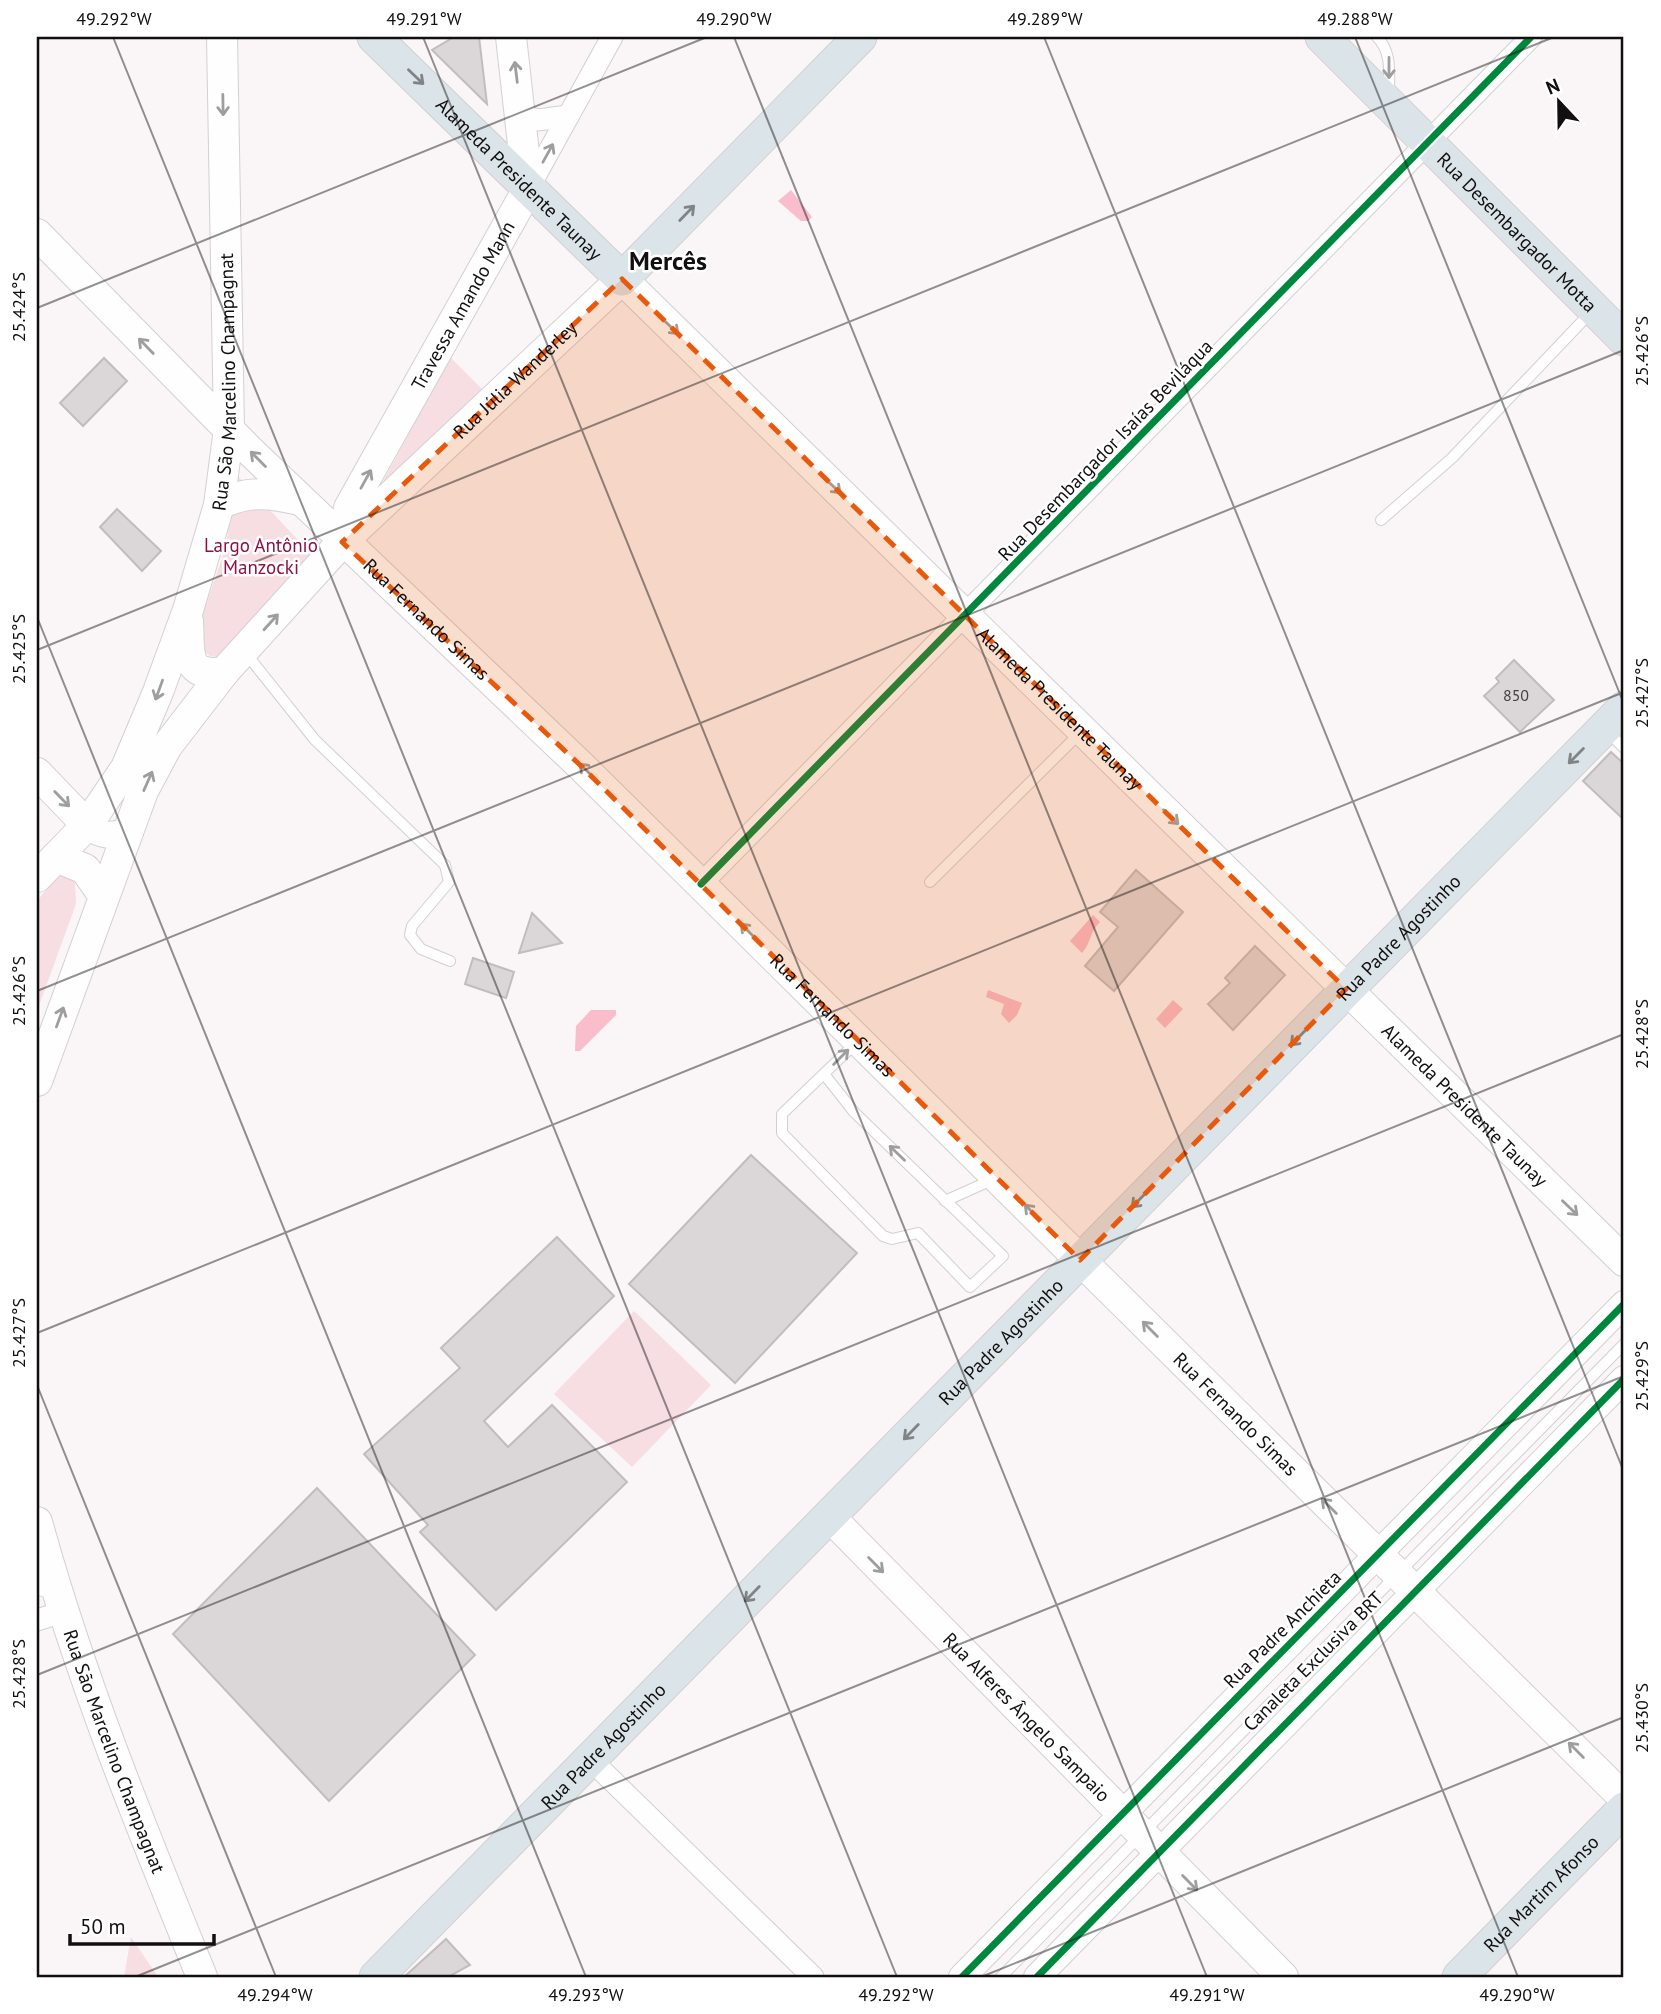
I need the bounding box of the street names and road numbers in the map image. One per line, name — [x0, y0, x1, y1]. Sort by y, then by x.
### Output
street label: Alameda Presidente Taunay — [431, 92, 607, 265]
street label: Rua Desembargador Motta — [1432, 147, 1602, 317]
street label: Travessa Amando Mann — [406, 217, 520, 394]
street label: Rua São Marcelino Champagnat — [206, 252, 241, 512]
street label: Rua Júlia Wanderley — [448, 316, 582, 444]
street label: Rua Desembargador Isaías Beviláqua — [993, 334, 1217, 566]
street label: Rua Fernando Simas — [358, 553, 495, 685]
street label: Alameda Presidente Taunay — [972, 622, 1148, 795]
street label: Rua Padre Agostinho — [1331, 869, 1466, 1006]
street label: Rua Fernando Simas — [765, 948, 900, 1082]
street label: Alameda Presidente Taunay — [1377, 1018, 1553, 1192]
street label: Rua Padre Agostinho — [933, 1273, 1068, 1410]
street label: Rua Fernando Simas — [1168, 1347, 1303, 1481]
street label: Rua Padre Anchieta — [1218, 1565, 1346, 1693]
street label: Canaleta Exclusiva BRT — [1238, 1586, 1388, 1736]
street label: Rua São Marcelino Champagnat — [58, 1626, 171, 1877]
street label: Rua Alferes Ângelo Sampaio — [938, 1627, 1116, 1807]
street label: Rua Padre Agostinho — [536, 1678, 671, 1814]
street label: Rua Martim Afonso — [1478, 1830, 1604, 1957]

